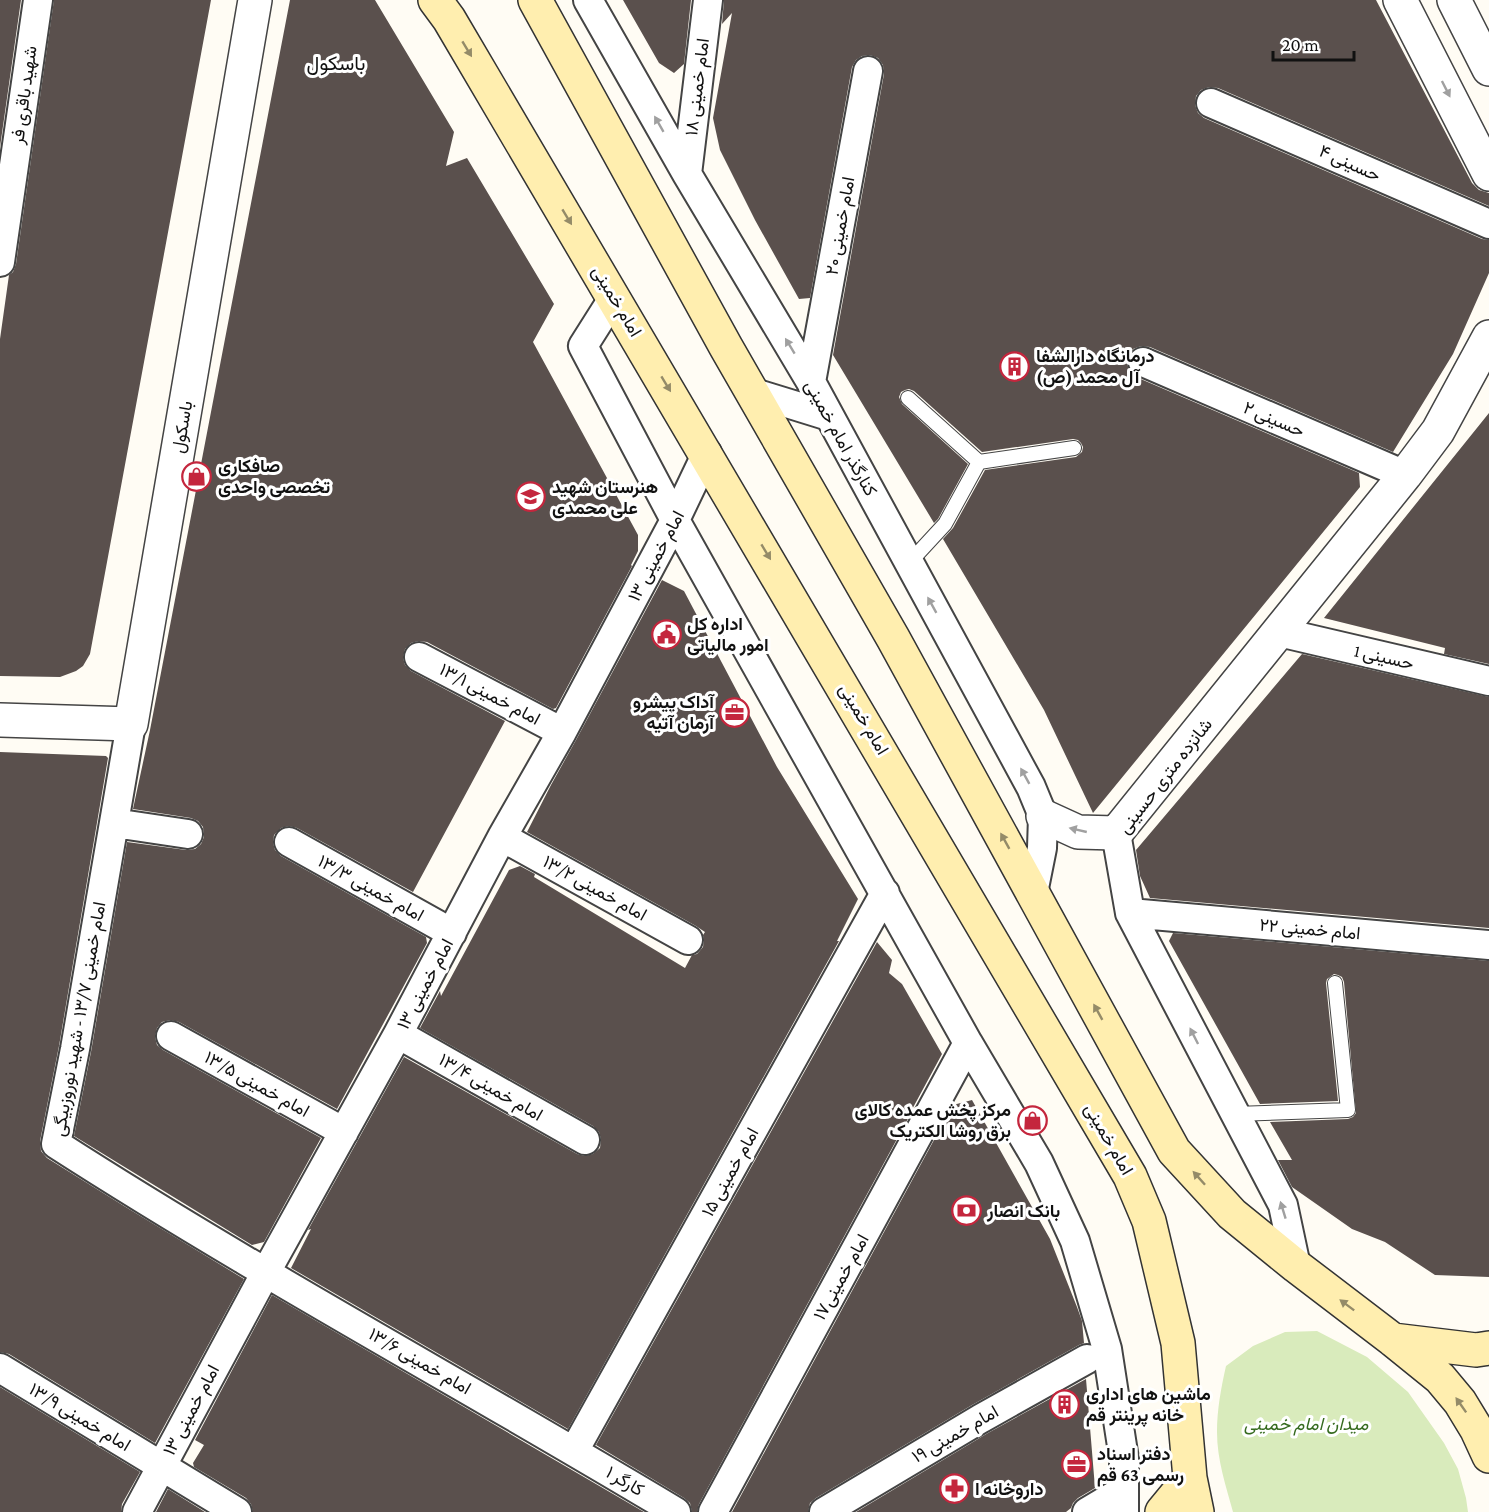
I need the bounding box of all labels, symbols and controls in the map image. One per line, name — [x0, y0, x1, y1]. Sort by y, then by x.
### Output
scale bar — [1273, 24, 1354, 62]
text: 20 m — [1282, 35, 1319, 55]
street label: امام خمینی ۱۸ — [681, 37, 715, 137]
one-way arrow — [462, 41, 472, 58]
street label: شهید باقری فر — [7, 45, 42, 147]
district label: باسکول — [307, 52, 365, 76]
one-way arrow — [1441, 81, 1450, 98]
one-way arrow — [654, 116, 664, 133]
street label: حسینی ۴ — [1316, 141, 1384, 186]
street label: امام خمینی ۲۰ — [822, 175, 860, 277]
one-way arrow — [561, 209, 572, 225]
street label: امام خمینی — [586, 262, 646, 341]
one-way arrow — [785, 337, 795, 354]
place label: درمانگاه دارالشفا آل محمد (ص) — [1036, 346, 1155, 388]
building icon: درمانگاه دارالشفا آل محمد (ص) — [999, 350, 1031, 382]
one-way arrow — [661, 376, 672, 392]
street label: کنارگذر امام خمینی — [799, 376, 881, 500]
street label: حسینی ۲ — [1240, 397, 1308, 442]
street label: باسکول — [168, 399, 197, 455]
place label: صافکاری تخصصی واحدی — [218, 456, 331, 498]
shop icon: صافکاری تخصصی واحدی — [181, 460, 213, 492]
place label: هنرستان شهید علی محمدی — [552, 477, 658, 519]
school or university icon: هنرستان شهید علی محمدی — [515, 481, 547, 513]
street label: امام خمینی ۱۳ — [624, 507, 690, 606]
one-way arrow — [760, 544, 771, 560]
one-way arrow — [927, 596, 937, 613]
place label: اداره کل امور مالیاتی — [687, 614, 769, 656]
public building icon: اداره کل امور مالیاتی — [650, 618, 682, 650]
street label: حسینی 1 — [1352, 640, 1416, 675]
street label: امام خمینی ۱۳/۱ — [435, 659, 544, 731]
street label: امام خمینی — [833, 680, 893, 759]
place label: آداک پیشرو آرمان آتیه — [633, 692, 715, 734]
office icon: آداک پیشرو آرمان آتیه — [719, 696, 751, 728]
street label: شانزده متری حسینی — [1114, 714, 1217, 838]
one-way arrow — [1020, 767, 1030, 784]
one-way arrow — [1069, 824, 1087, 834]
one-way arrow — [1000, 832, 1010, 849]
street label: امام خمینی ۱۳/۳ — [314, 851, 427, 927]
street label: امام خمینی ۱۳/۲ — [539, 851, 650, 926]
street label: امام خمینی ۱۳/۷ - شهید نوروزبیگی — [48, 900, 111, 1138]
street label: امام خمینی ۲۲ — [1258, 915, 1361, 945]
street label: امام خمینی ۱۳ — [393, 935, 459, 1034]
one-way arrow — [1093, 1003, 1103, 1020]
one-way arrow — [1189, 1028, 1199, 1045]
street label: امام خمینی ۱۳/۵ — [200, 1047, 313, 1123]
street label: امام خمینی ۱۳/۴ — [435, 1049, 546, 1126]
place label: مرکز پخش عمده کالای برق روشا الکتریک — [854, 1100, 1011, 1142]
street label: امام خمینی — [1079, 1100, 1137, 1179]
shop icon: مرکز پخش عمده کالای برق روشا الکتریک — [1016, 1104, 1048, 1136]
street label: امام خمینی ۱۵ — [697, 1124, 764, 1221]
one-way arrow — [1193, 1171, 1206, 1186]
bank icon: بانک انصار — [950, 1195, 982, 1227]
place label: بانک انصار — [986, 1201, 1060, 1222]
one-way arrow — [1278, 1201, 1287, 1219]
street label: امام خمینی۱۷ — [809, 1231, 875, 1324]
one-way arrow — [1339, 1299, 1354, 1311]
street label: امام خمینی ۱۳/۶ — [364, 1324, 475, 1400]
street label: امام خمینی ۱۳ — [159, 1361, 225, 1460]
street label: امام خمینی ۱۳/۹ — [25, 1379, 134, 1457]
place label: ماشین های اداری خانه پرینتر قم — [1086, 1384, 1211, 1427]
building icon: ماشین های اداری خانه پرینتر قم — [1049, 1388, 1081, 1420]
one-way arrow — [1456, 1397, 1467, 1413]
street label: امام خمینی ۱۹ — [908, 1401, 1003, 1469]
park label: میدان امام خمینی — [1244, 1414, 1369, 1436]
place label: دفتر اسناد رسمی 63 قم — [1097, 1444, 1184, 1487]
office icon: دفتر اسناد رسمی 63 قم — [1060, 1448, 1092, 1480]
street label: کارگر ۱ — [602, 1462, 648, 1501]
pharmacy icon: داروخانه ا — [938, 1473, 970, 1505]
place label: داروخانه ا — [975, 1479, 1043, 1500]

